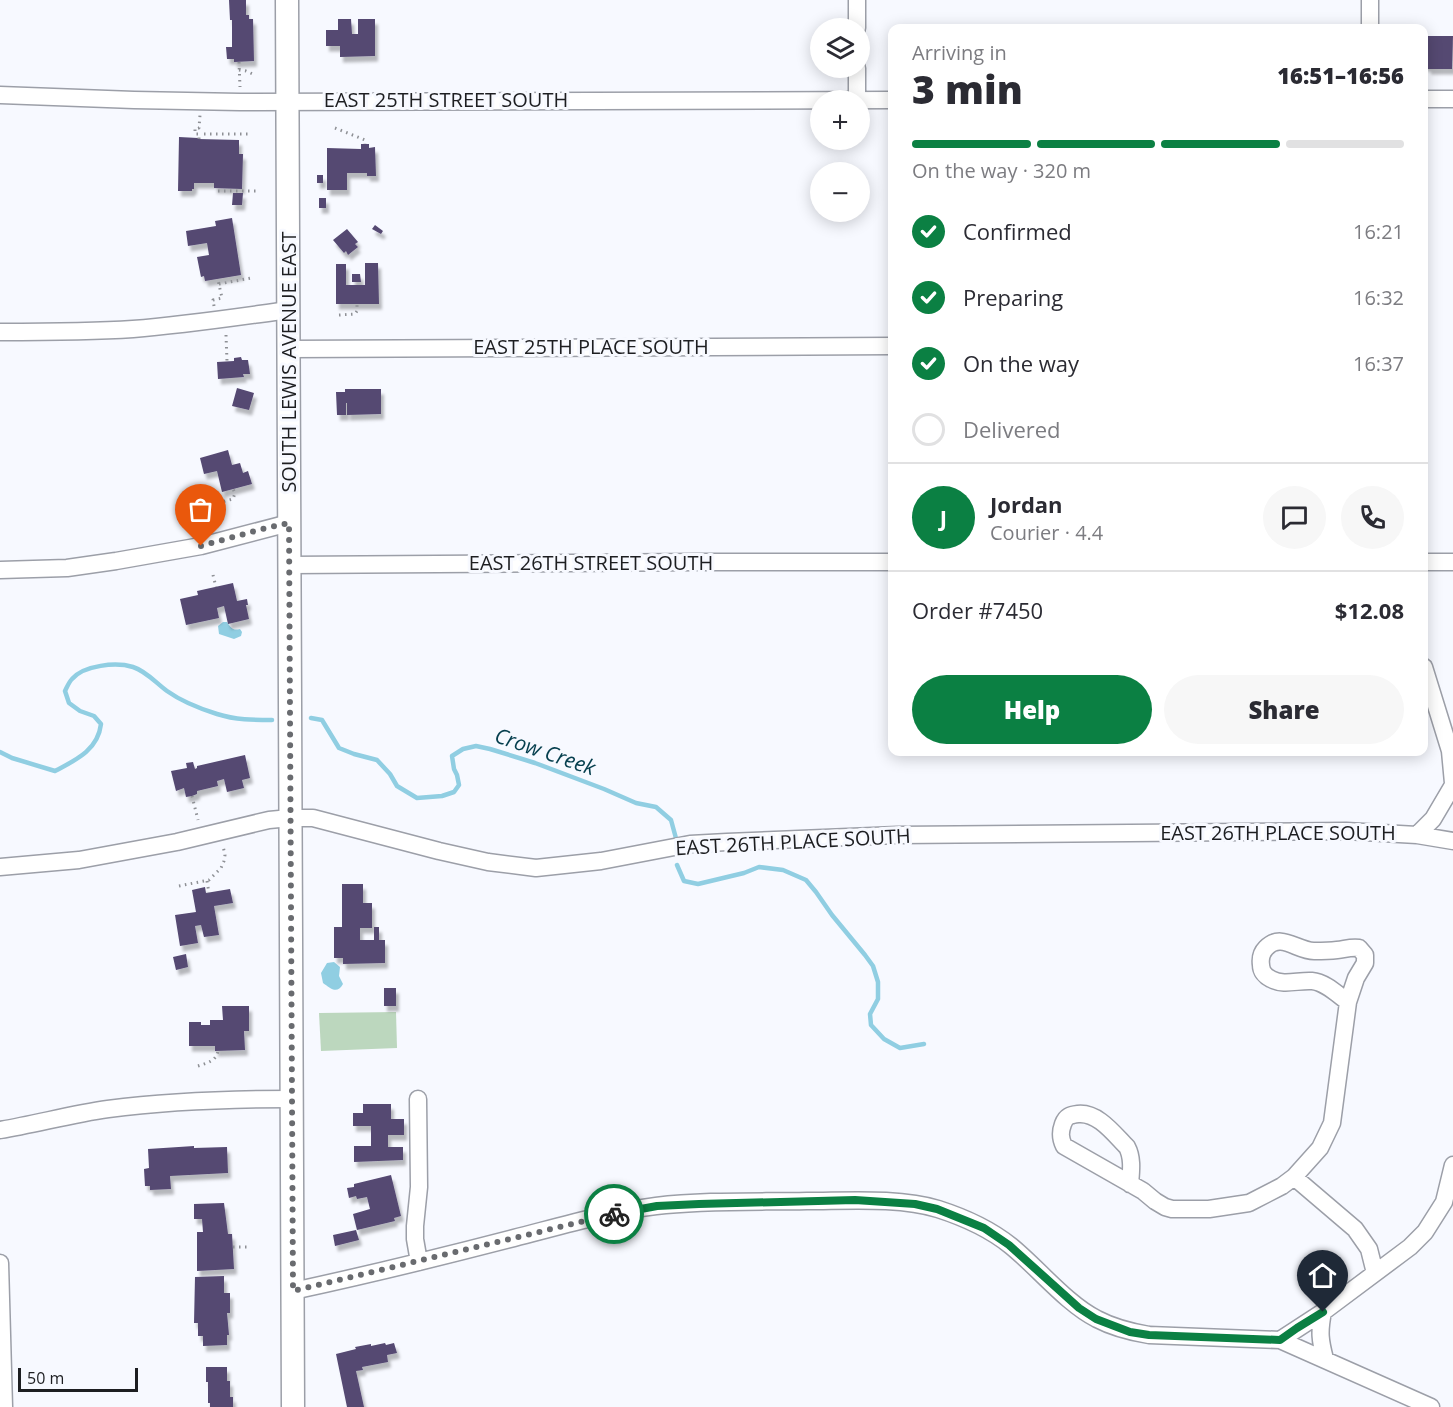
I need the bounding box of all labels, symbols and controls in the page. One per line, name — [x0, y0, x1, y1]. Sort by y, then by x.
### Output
map controls — [810, 18, 870, 222]
button: layers — [810, 18, 870, 78]
text: Arriving in — [912, 39, 1007, 66]
text: 16:51–16:56 — [1277, 60, 1404, 90]
text: 3 min — [912, 62, 1023, 115]
street label: EAST 25TH STREET SOUTH — [324, 86, 568, 113]
button: + — [810, 90, 870, 150]
text: On the way · 320 m — [912, 157, 1091, 184]
button: − — [810, 162, 870, 222]
icon: check — [912, 215, 945, 248]
text: Confirmed — [963, 216, 1072, 246]
text: 16:21 — [1353, 218, 1404, 245]
street label: SOUTH LEWIS AVENUE EAST — [275, 231, 302, 493]
icon: check — [912, 281, 945, 314]
text: Preparing — [963, 282, 1063, 312]
text: 16:32 — [1353, 284, 1404, 311]
street label: EAST 25TH PLACE SOUTH — [473, 333, 709, 360]
icon: check — [912, 347, 945, 380]
text: On the way — [963, 348, 1079, 378]
text: 16:37 — [1353, 350, 1404, 377]
text: Delivered — [963, 414, 1061, 444]
pin — [175, 484, 226, 546]
button: chat — [1263, 486, 1326, 549]
button: phone — [1341, 486, 1404, 549]
text: Jordan — [990, 489, 1063, 519]
icon: bag — [184, 493, 217, 526]
text: J — [940, 502, 947, 532]
text: Courier · 4.4 — [990, 519, 1103, 546]
street label: EAST 26TH STREET SOUTH — [469, 549, 713, 576]
text: Order #7450 — [912, 595, 1043, 625]
text: $12.08 — [1335, 595, 1404, 625]
button: Help — [912, 675, 1152, 744]
button: Share — [1164, 675, 1404, 744]
water label: Crow Creek — [491, 721, 600, 782]
street label: EAST 26TH PLACE SOUTH — [1160, 819, 1396, 846]
street label: EAST 26TH PLACE SOUTH — [675, 822, 911, 861]
courier — [584, 1184, 644, 1244]
icon: bike — [598, 1198, 631, 1231]
pin — [1297, 1250, 1348, 1312]
icon: home — [1306, 1259, 1339, 1292]
scale bar — [18, 1365, 138, 1392]
text: 50 m — [27, 1367, 64, 1389]

